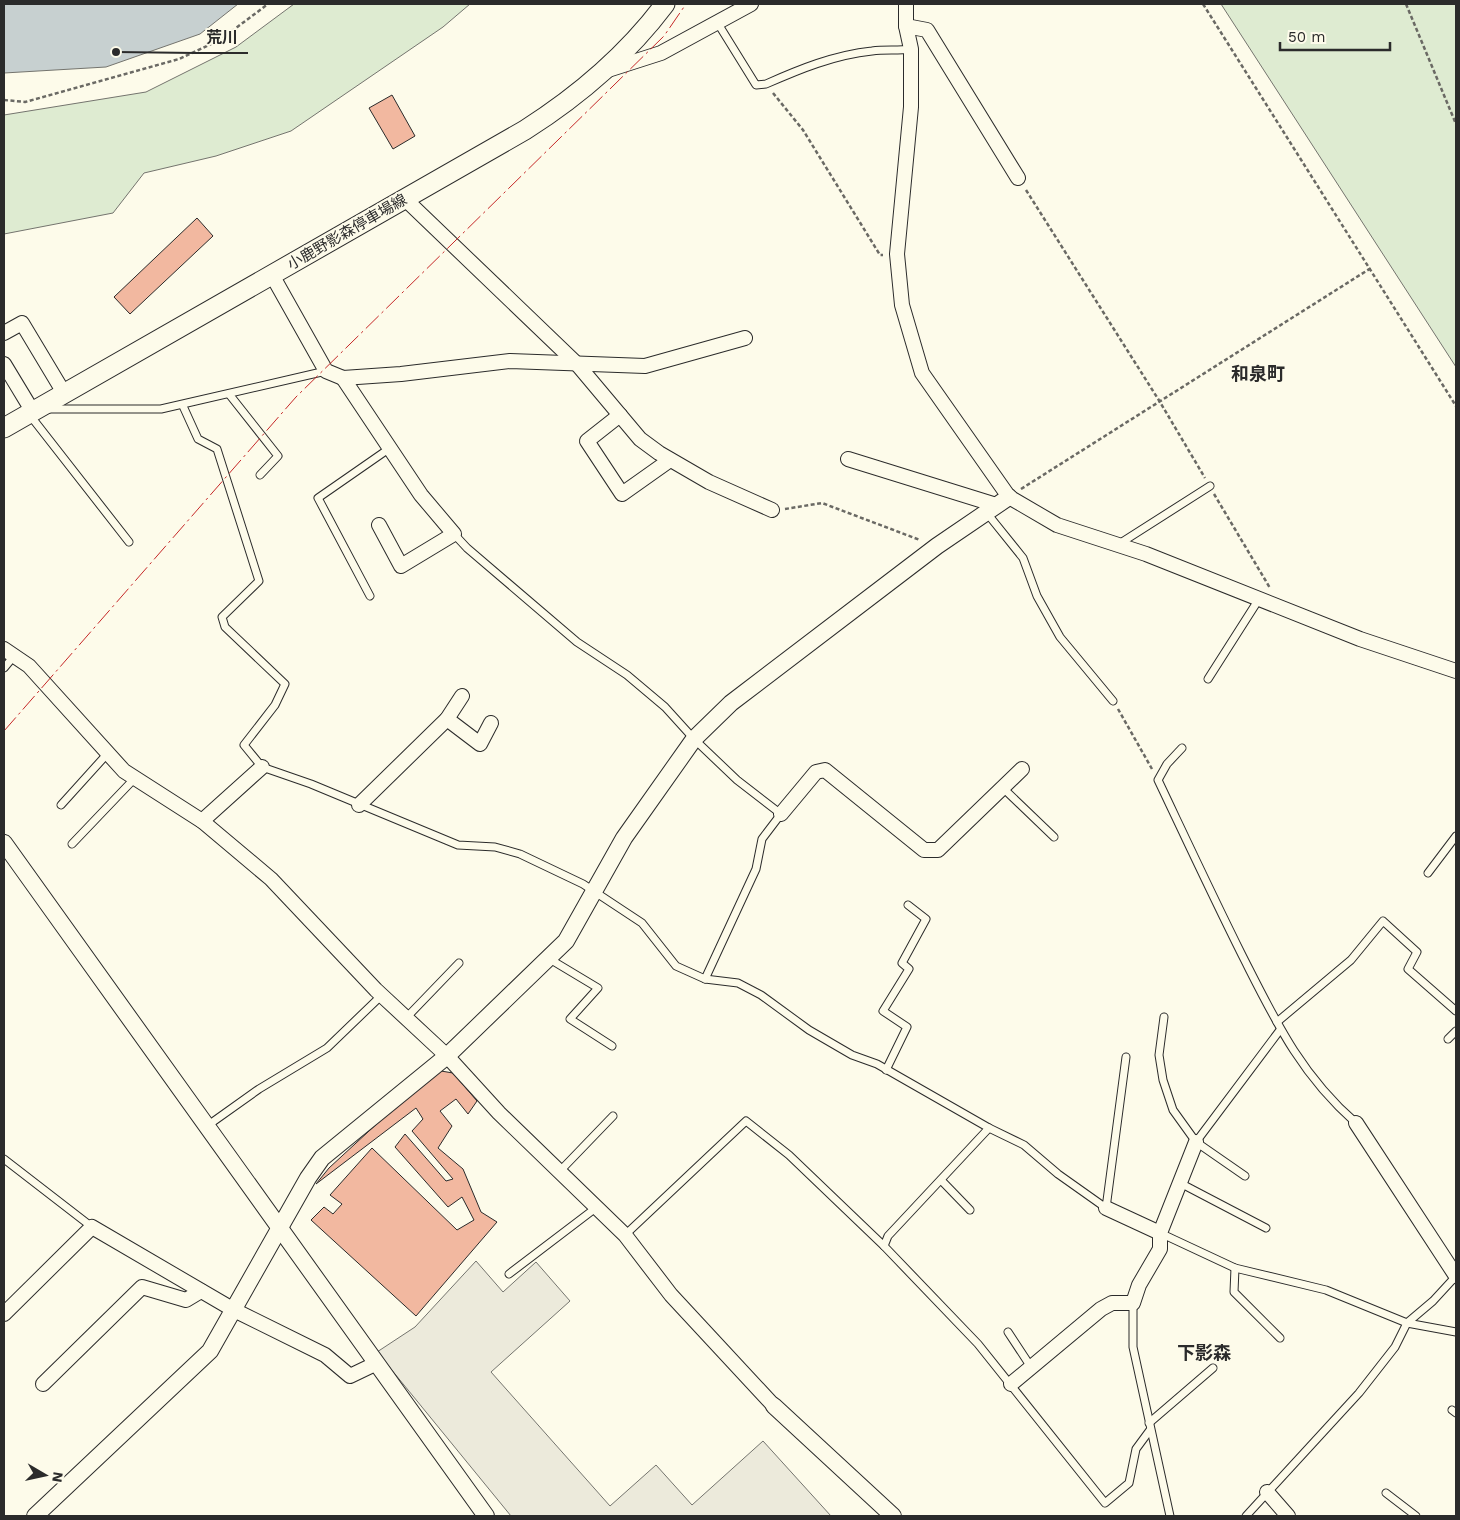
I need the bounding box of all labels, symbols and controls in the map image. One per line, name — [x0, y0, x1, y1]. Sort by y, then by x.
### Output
scale bar — [1280, 20, 1390, 52]
callout: 荒川 — [196, 22, 248, 53]
text: 荒川 — [206, 28, 238, 47]
text: 50 m — [1288, 28, 1325, 46]
street label: 小鹿野影森停車場線 — [284, 190, 410, 274]
district label: 和泉町 — [1231, 363, 1285, 384]
district label: 下影森 — [1177, 1342, 1231, 1363]
north arrow — [20, 1450, 70, 1500]
text: N — [49, 1471, 67, 1483]

